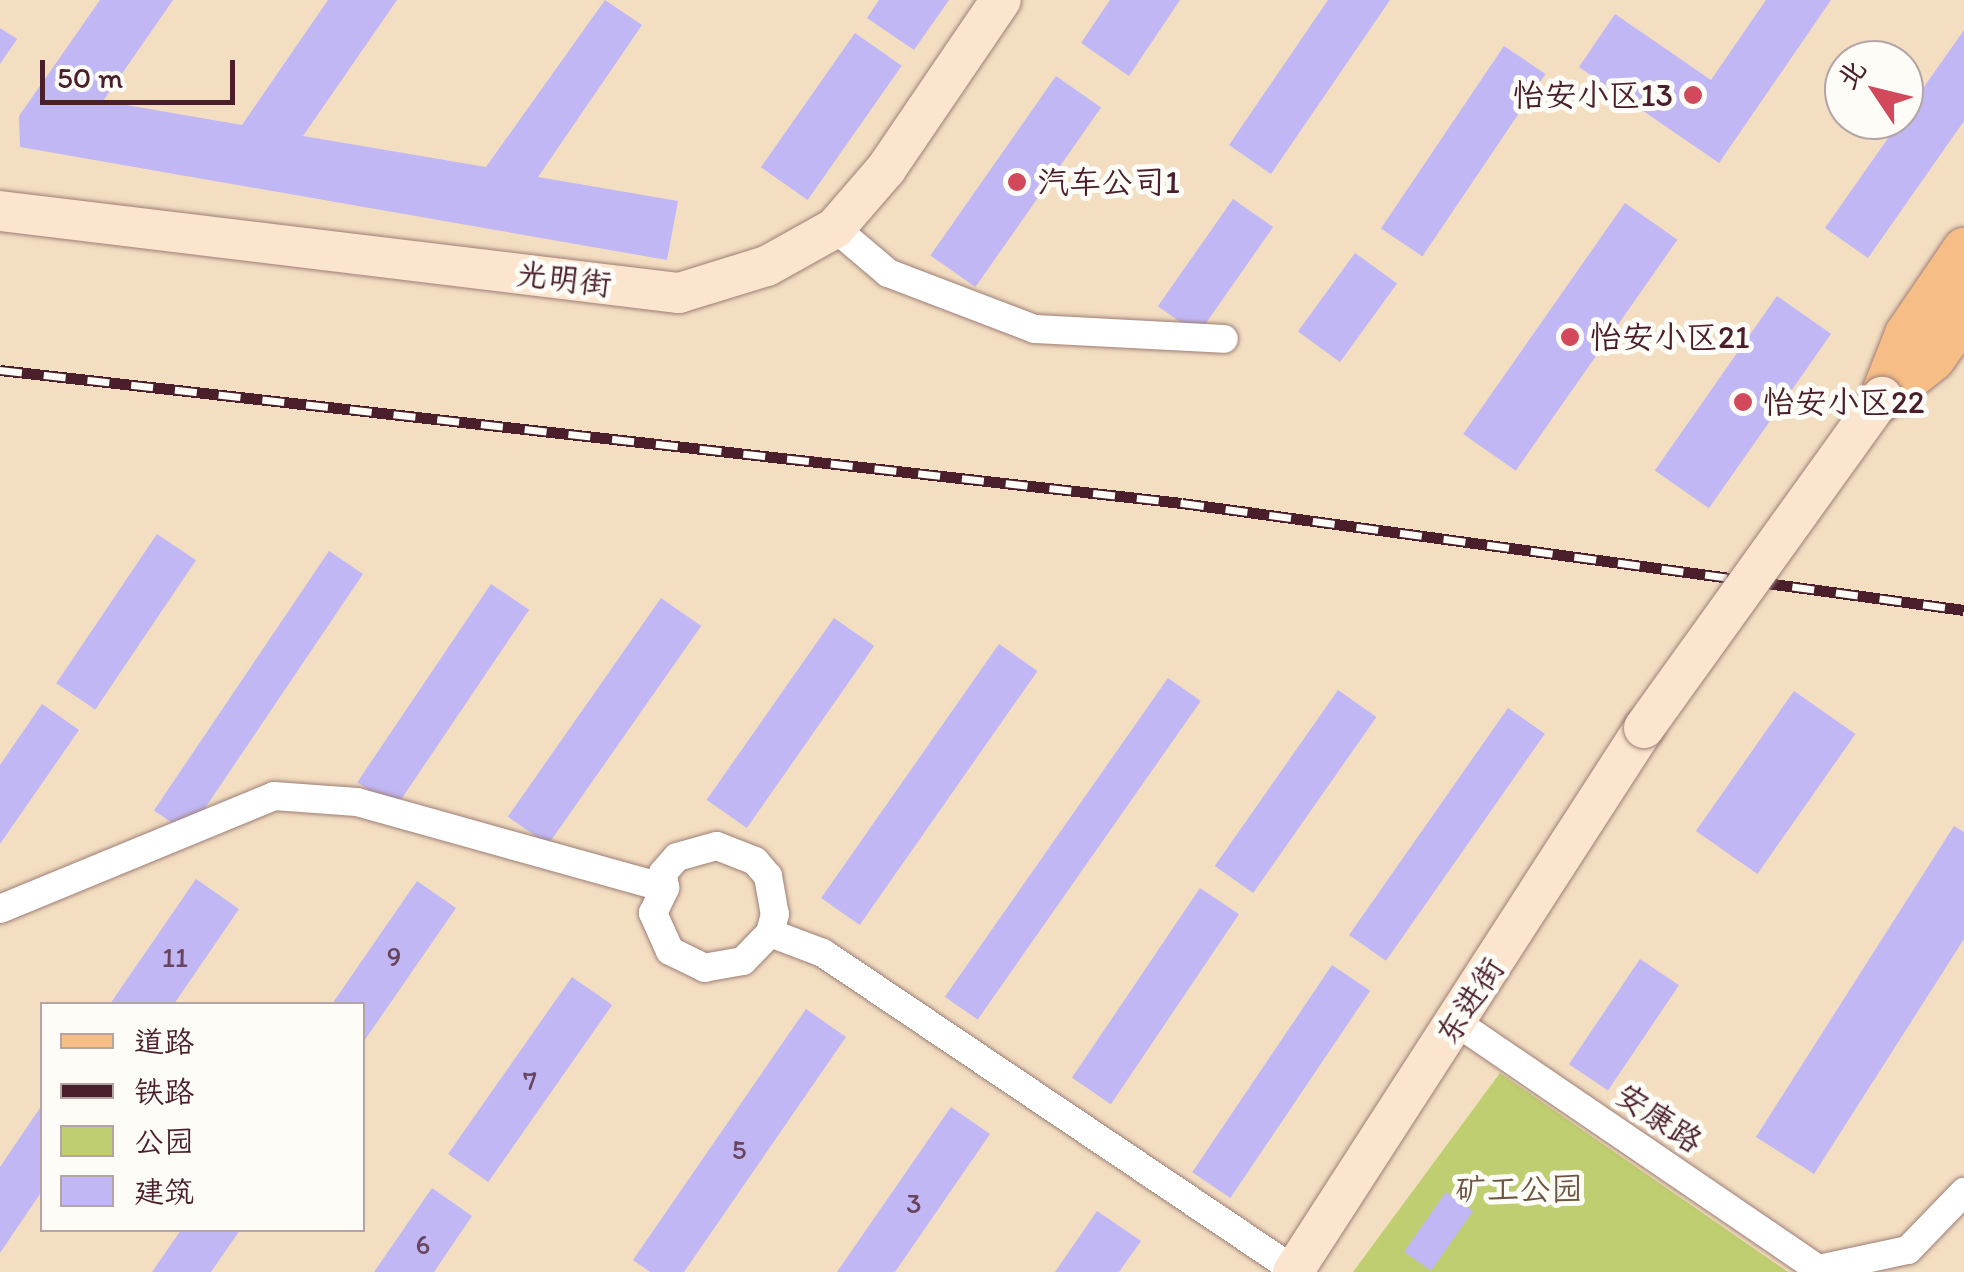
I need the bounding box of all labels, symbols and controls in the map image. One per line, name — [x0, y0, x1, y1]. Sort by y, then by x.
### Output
scale bar — [45, 40, 240, 102]
north arrow — [1824, 40, 1924, 140]
text: 北 — [1829, 53, 1873, 95]
text: 50 m — [57, 59, 123, 96]
place label: 怡安小区13 — [1513, 76, 1673, 114]
marker: 怡安小区13 — [1682, 84, 1704, 106]
place label: 汽车公司1 — [1037, 163, 1180, 201]
marker: 汽车公司1 — [1006, 171, 1028, 193]
street label: 光明街 — [514, 254, 614, 304]
place label: 怡安小区21 — [1590, 318, 1750, 356]
marker: 怡安小区21 — [1559, 326, 1581, 348]
place label: 怡安小区22 — [1763, 383, 1925, 421]
marker: 怡安小区22 — [1732, 391, 1754, 413]
house number: 9 — [387, 939, 401, 973]
house number: 11 — [162, 940, 188, 974]
street label: 东进街 — [1428, 950, 1512, 1052]
legend — [40, 1002, 365, 1232]
text: 道路 — [134, 1023, 194, 1060]
house number: 7 — [523, 1063, 537, 1097]
text: 铁路 — [134, 1073, 194, 1110]
street label: 安康路 — [1608, 1075, 1710, 1161]
text: 公园 — [134, 1123, 194, 1160]
house number: 5 — [732, 1132, 746, 1166]
park label: 矿工公园 — [1455, 1170, 1583, 1208]
text: 建筑 — [134, 1173, 194, 1210]
house number: 3 — [906, 1186, 922, 1220]
house number: 6 — [416, 1227, 430, 1261]

